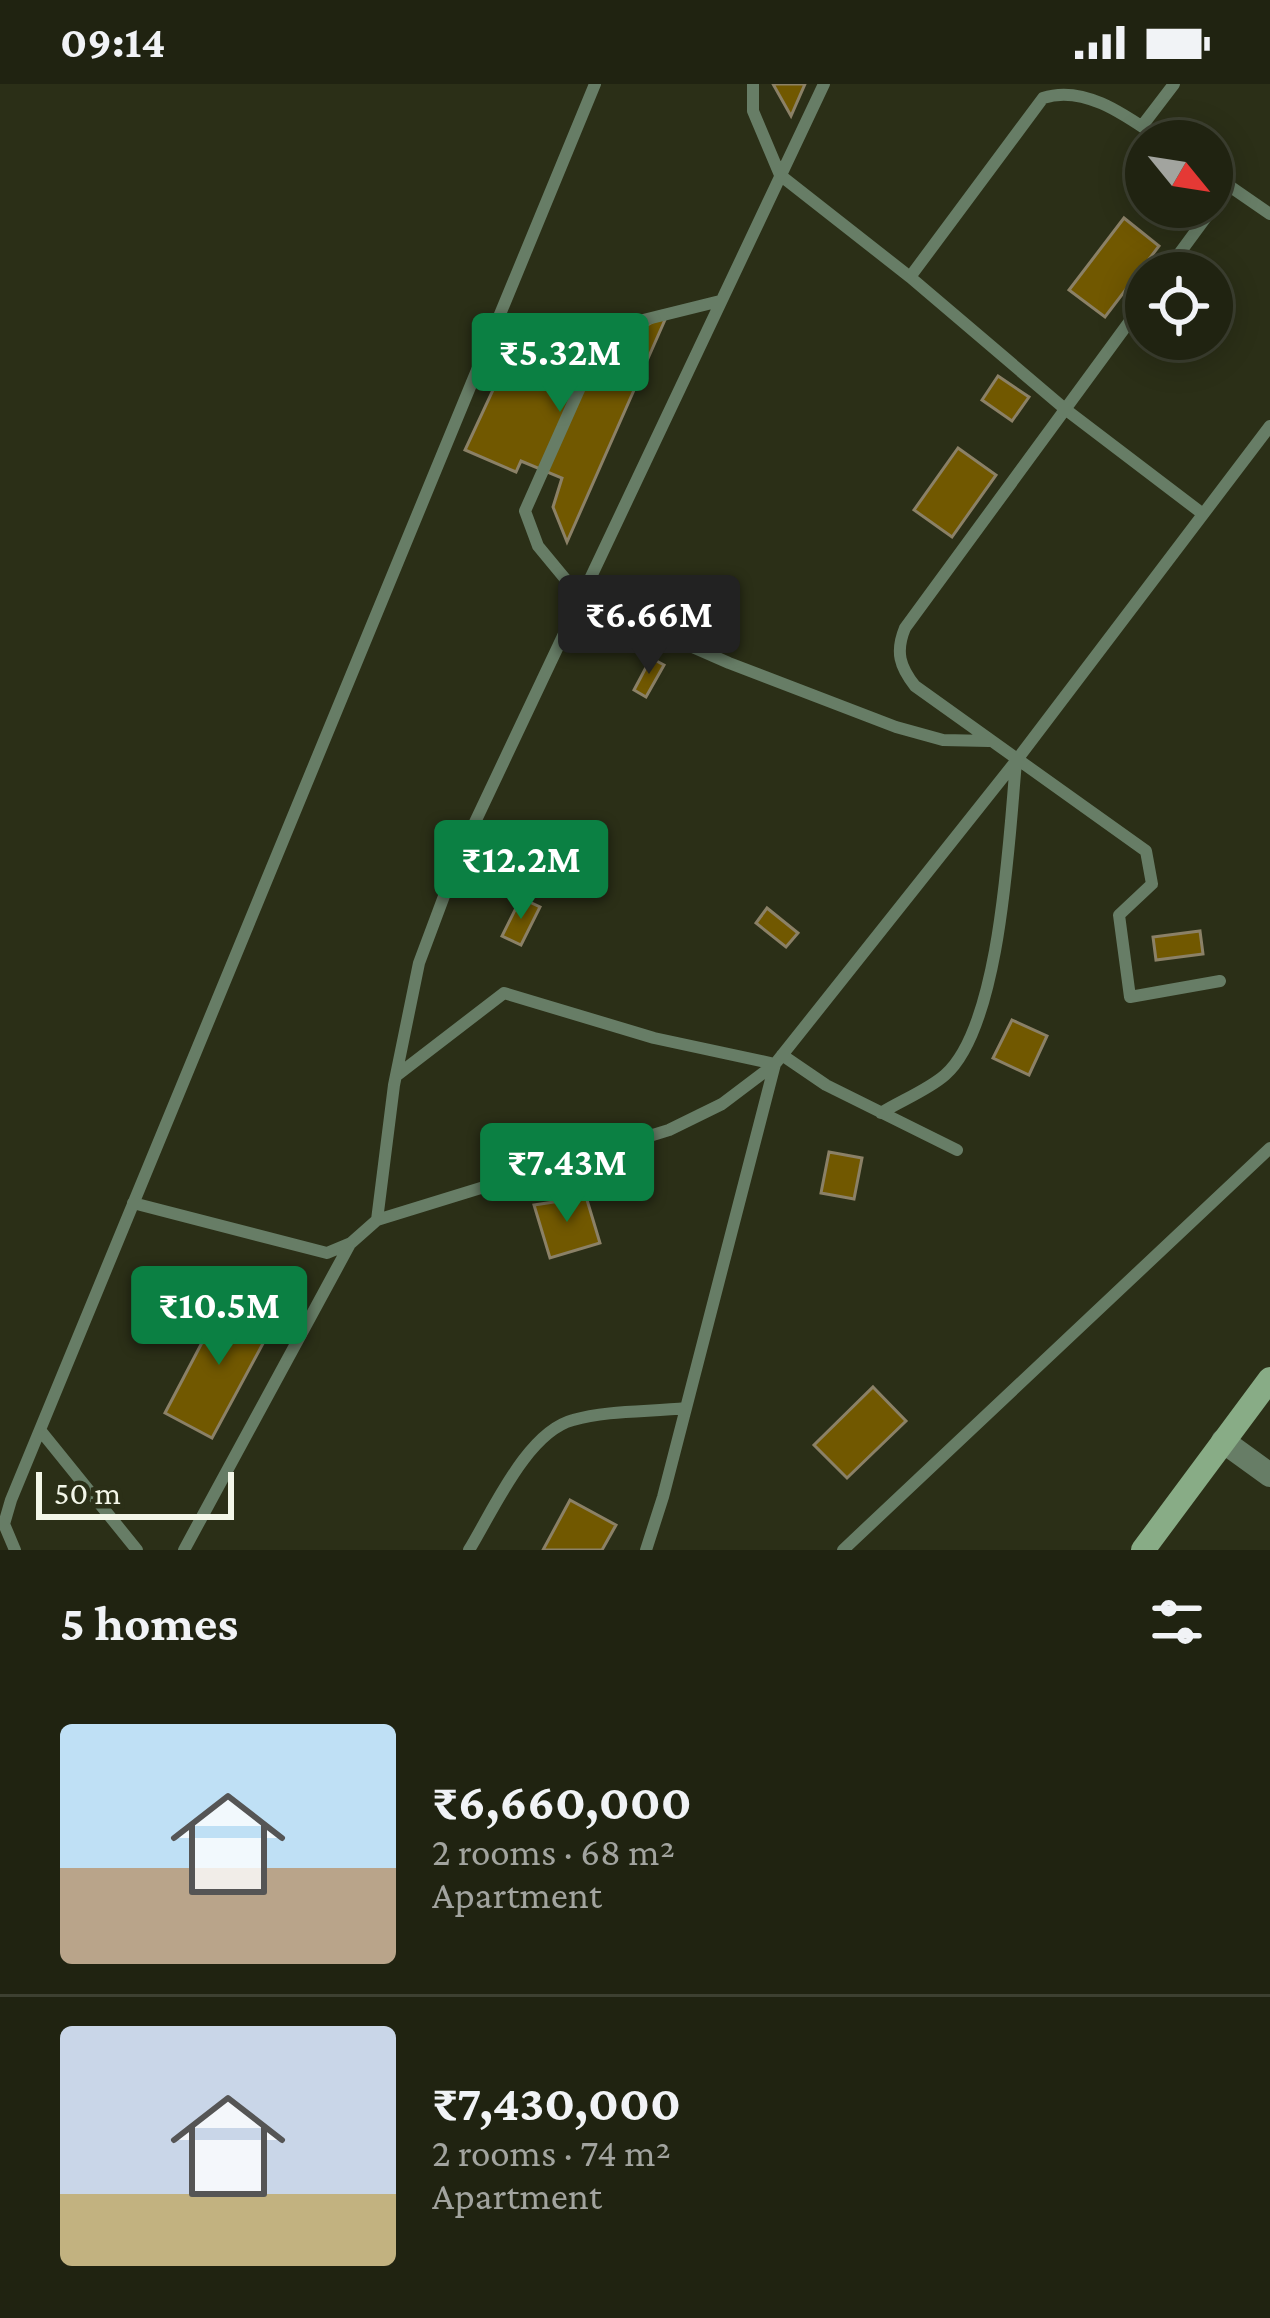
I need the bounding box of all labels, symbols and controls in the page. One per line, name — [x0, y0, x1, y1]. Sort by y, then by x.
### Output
text: 09:14 — [60, 17, 166, 67]
north arrow — [1125, 120, 1233, 228]
map controls — [1125, 120, 1233, 360]
button: locate — [1125, 252, 1233, 360]
pin: ₹5.32M — [462, 313, 658, 415]
text: ₹5.32M — [499, 330, 621, 373]
pin: ₹6.66M — [551, 575, 747, 677]
text: ₹6.66M — [585, 592, 713, 635]
pin: ₹12.2M — [423, 820, 619, 922]
text: ₹12.2M — [461, 837, 581, 880]
pin: ₹7.43M — [469, 1123, 665, 1225]
text: ₹7.43M — [507, 1140, 627, 1183]
pin: ₹10.5M — [121, 1266, 317, 1368]
text: ₹10.5M — [158, 1283, 280, 1326]
scale bar — [36, 1466, 234, 1519]
text: 50 m — [54, 1474, 121, 1511]
icon: filters — [1144, 1589, 1210, 1655]
text: 5 homes — [60, 1594, 238, 1651]
icon: home — [156, 1772, 300, 1916]
text: ₹6,660,000 — [432, 1773, 692, 1830]
text: 2 rooms · 68 m² — [432, 1830, 675, 1873]
text: Apartment — [432, 1873, 602, 1916]
icon: home — [156, 2074, 300, 2218]
text: ₹7,430,000 — [432, 2074, 681, 2131]
text: 2 rooms · 74 m² — [432, 2131, 671, 2174]
text: Apartment — [432, 2174, 602, 2217]

